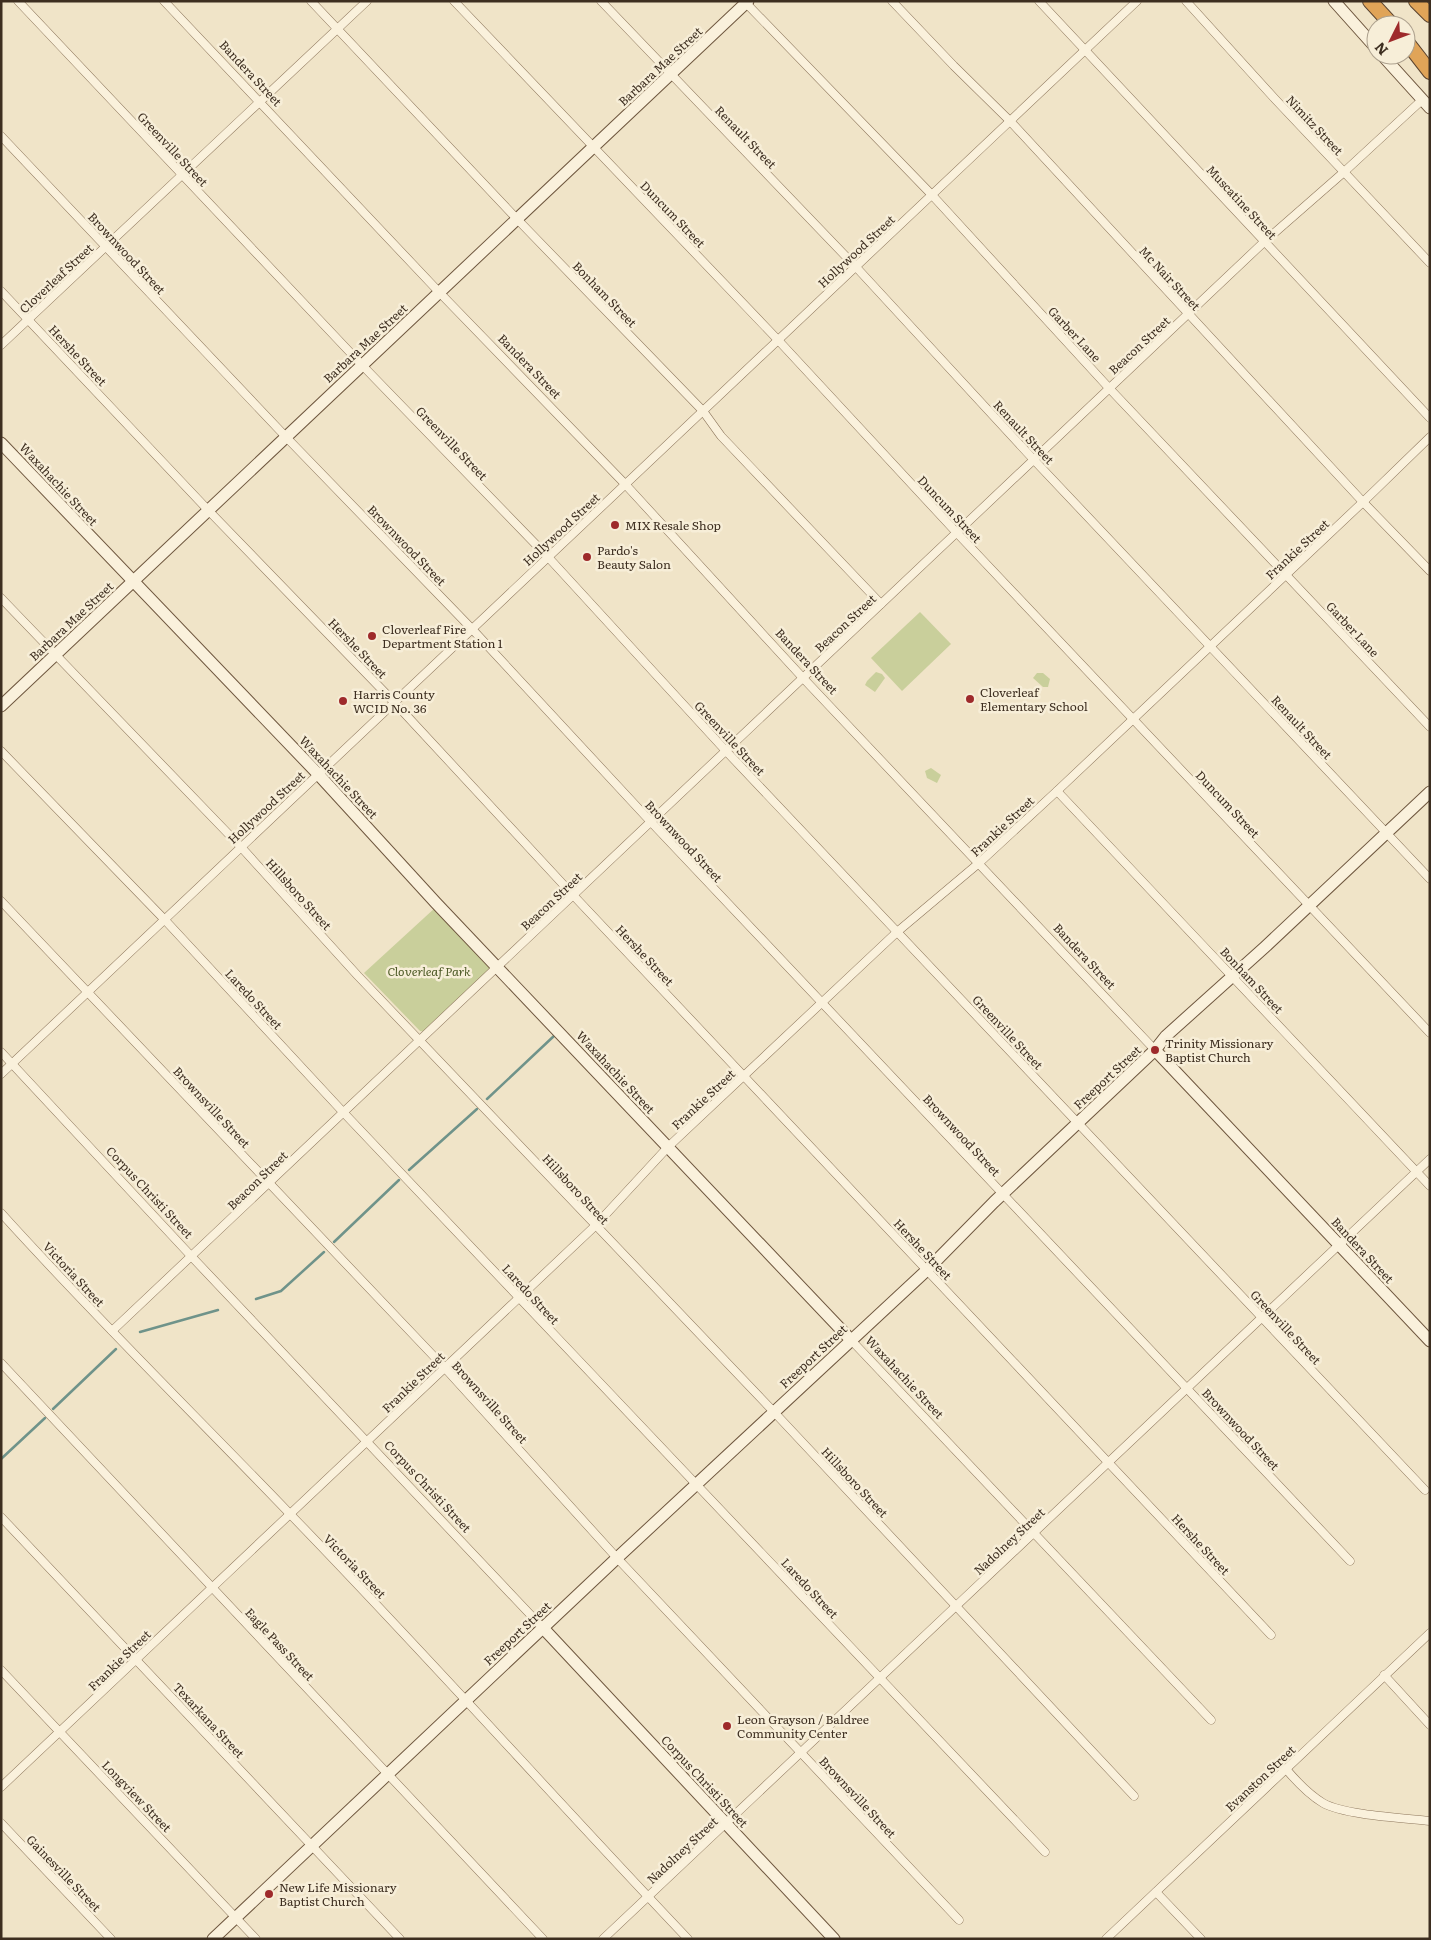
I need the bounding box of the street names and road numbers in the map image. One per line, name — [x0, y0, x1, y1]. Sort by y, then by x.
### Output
street label: Barbara Mae Street — [614, 22, 706, 110]
street label: Bandera Street — [216, 36, 286, 110]
street label: Nimitz Street — [1282, 91, 1348, 159]
street label: Renault Street — [711, 101, 781, 173]
street label: Greenville Street — [134, 108, 213, 190]
street label: Muscatine Street — [1203, 161, 1282, 243]
street label: Duncum Street — [636, 177, 710, 252]
street label: Brownwood Street — [84, 208, 170, 298]
street label: Hollywood Street — [813, 210, 899, 292]
street label: Cloverleaf Street — [15, 239, 97, 317]
street label: Mc Nair Street — [1135, 242, 1205, 314]
street label: Bonham Street — [569, 257, 641, 331]
street label: Barbara Mae Street — [319, 299, 411, 387]
street label: Garber Lane — [1044, 302, 1106, 366]
street label: Beacon Street — [1104, 312, 1174, 378]
street label: Hershe Street — [45, 320, 111, 390]
street label: Bandera Street — [494, 329, 566, 403]
street label: Renault Street — [990, 396, 1059, 468]
street label: Greenville Street — [412, 402, 492, 484]
street label: Waxahachie Street — [16, 438, 102, 530]
street label: Duncum Street — [914, 471, 986, 547]
street label: Hollywood Street — [518, 488, 604, 570]
street label: Brownwood Street — [364, 500, 451, 590]
street label: Frankie Street — [1261, 515, 1333, 583]
street label: Barbara Mae Street — [25, 577, 117, 665]
street label: Beacon Street — [810, 590, 880, 656]
street label: Garber Lane — [1322, 597, 1384, 661]
street label: Hershe Street — [324, 614, 392, 682]
street label: Bandera Street — [772, 624, 842, 698]
street label: Renault Street — [1268, 691, 1337, 763]
street label: Greenville Street — [691, 697, 770, 779]
street label: Waxahachie Street — [296, 731, 382, 823]
street label: Hollywood Street — [223, 766, 309, 848]
street label: Duncum Street — [1192, 766, 1264, 842]
street label: Frankie Street — [966, 792, 1038, 860]
street label: Brownwood Street — [641, 796, 727, 886]
street label: Hillsboro Street — [262, 854, 336, 934]
street label: Beacon Street — [516, 868, 586, 934]
street label: Bandera Street — [1050, 919, 1120, 993]
street label: Hershe Street — [612, 920, 678, 990]
street label: Bonham Street — [1216, 943, 1288, 1017]
street label: Laredo Street — [221, 965, 287, 1033]
street label: Greenville Street — [969, 991, 1048, 1073]
street label: Waxahachie Street — [573, 1026, 659, 1118]
street label: Freeport Street — [1069, 1041, 1145, 1113]
street label: Brownsville Street — [169, 1062, 255, 1152]
street label: Frankie Street — [667, 1065, 739, 1133]
street label: Brownwood Street — [919, 1090, 1005, 1180]
street label: Corpus Christi Street — [102, 1142, 198, 1242]
street label: Beacon Street — [223, 1146, 291, 1214]
street label: Hillsboro Street — [538, 1150, 614, 1228]
street label: Bandera Street — [1328, 1213, 1398, 1287]
street label: Hershe Street — [890, 1214, 956, 1284]
street label: Victoria Street — [39, 1237, 109, 1311]
street label: Laredo Street — [498, 1260, 564, 1328]
street label: Greenville Street — [1247, 1286, 1326, 1368]
street label: Freeport Street — [775, 1320, 851, 1392]
street label: Waxahachie Street — [862, 1331, 948, 1423]
street label: Frankie Street — [377, 1347, 449, 1417]
street label: Brownsville Street — [448, 1357, 532, 1447]
street label: Brownwood Street — [1198, 1384, 1284, 1474]
street label: Corpus Christi Street — [380, 1436, 476, 1536]
street label: Hillsboro Street — [817, 1443, 893, 1521]
street label: Nadolney Street — [969, 1503, 1049, 1579]
street label: Hershe Street — [1168, 1509, 1234, 1579]
street label: Victoria Street — [320, 1530, 390, 1602]
street label: Laredo Street — [777, 1554, 843, 1622]
street label: Freeport Street — [479, 1597, 555, 1669]
street label: Eagle Pass Street — [241, 1603, 319, 1685]
street label: Frankie Street — [83, 1625, 155, 1695]
street label: Texarkana Street — [169, 1678, 249, 1762]
street label: Corpus Christi Street — [657, 1731, 753, 1831]
street label: Evanston Street — [1221, 1741, 1299, 1815]
street label: Brownsville Street — [815, 1752, 901, 1842]
street label: Longview Street — [98, 1756, 176, 1836]
street label: Nadolney Street — [642, 1812, 722, 1888]
street label: Gainesville Street — [23, 1831, 106, 1916]

